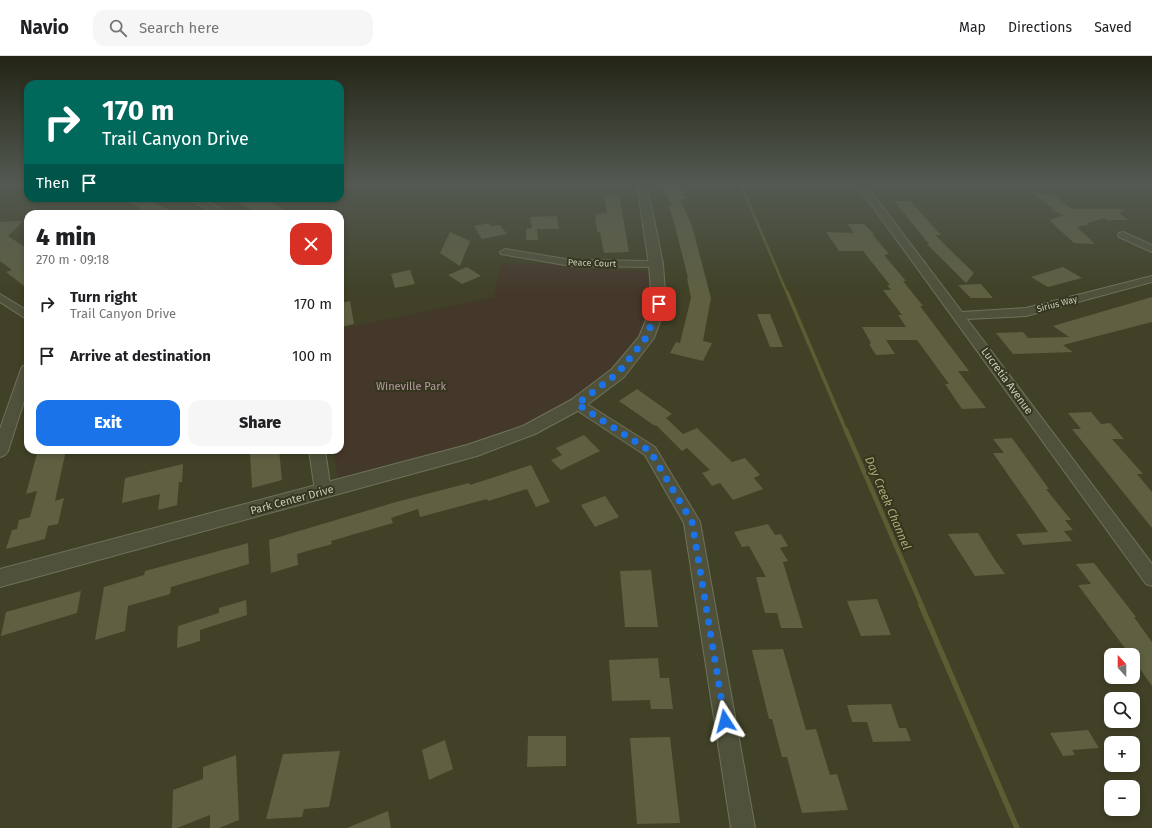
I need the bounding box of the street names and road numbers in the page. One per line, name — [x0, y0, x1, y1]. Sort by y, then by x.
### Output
street label: Peace Court — [568, 257, 617, 269]
street label: Sirius Way — [1036, 294, 1079, 314]
street label: Lucretia Avenue — [978, 345, 1036, 417]
street label: Park Center Drive — [249, 483, 335, 517]

